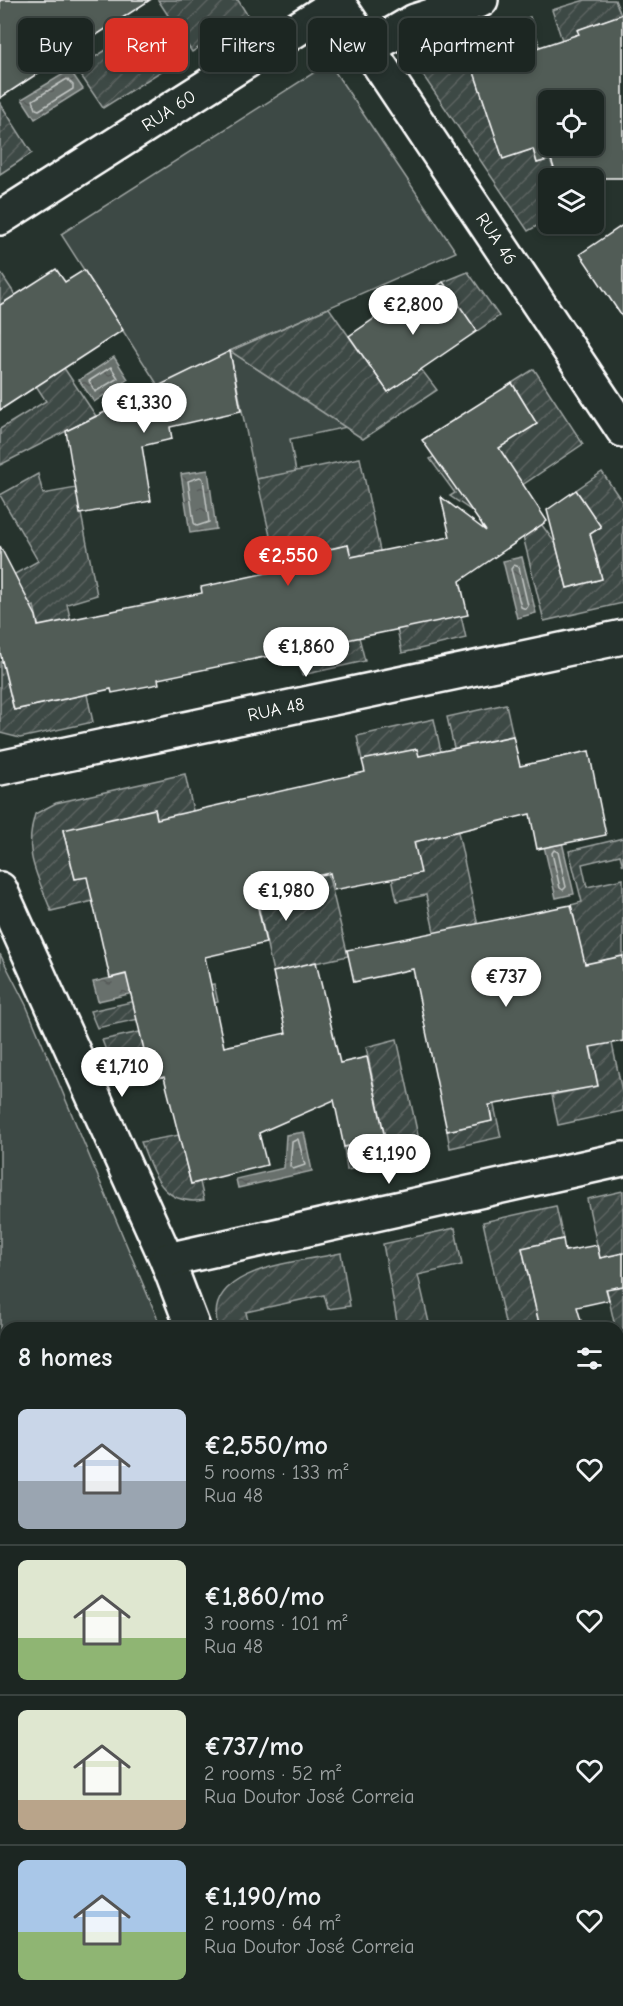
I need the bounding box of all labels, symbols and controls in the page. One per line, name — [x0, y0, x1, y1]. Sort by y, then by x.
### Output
chip: Buy — [18, 18, 93, 72]
chip: Rent — [105, 18, 188, 72]
chip: Filters — [200, 18, 296, 72]
chip: New — [308, 18, 387, 72]
chip: Apartment — [399, 18, 535, 72]
street label: RUA 60 — [138, 86, 200, 136]
map controls — [538, 90, 604, 234]
button: locate — [538, 90, 604, 156]
button: layers — [538, 168, 604, 234]
street label: RUA 46 — [471, 209, 521, 269]
pin: €2,800 — [364, 285, 462, 336]
text: €2,800 — [383, 293, 443, 316]
pin: €1,330 — [95, 383, 193, 434]
text: €1,330 — [116, 391, 172, 414]
pin: €2,550 — [239, 536, 337, 587]
text: €2,550 — [258, 544, 318, 567]
pin: €1,860 — [257, 627, 355, 678]
text: €1,860 — [277, 635, 335, 658]
street label: RUA 48 — [246, 694, 306, 726]
pin: €1,980 — [237, 871, 335, 922]
text: €1,980 — [257, 879, 315, 902]
pin: €737 — [470, 957, 542, 1008]
text: €737 — [485, 965, 527, 988]
pin: €1,710 — [73, 1047, 171, 1098]
text: €1,710 — [95, 1055, 149, 1078]
pin: €1,190 — [340, 1134, 438, 1185]
text: €1,190 — [361, 1142, 417, 1165]
icon: filters — [573, 1342, 606, 1375]
text: 8 homes — [18, 1343, 112, 1373]
text: €2,550/mo — [204, 1431, 328, 1461]
icon: home — [66, 1433, 138, 1505]
icon: heart — [573, 1453, 606, 1486]
text: 5 rooms · 133 m² — [204, 1461, 348, 1484]
text: Rua 48 — [204, 1484, 263, 1507]
text: €1,860/mo — [204, 1582, 324, 1612]
icon: home — [66, 1584, 138, 1656]
icon: heart — [573, 1604, 606, 1637]
text: 3 rooms · 101 m² — [204, 1612, 348, 1635]
text: Rua 48 — [204, 1635, 263, 1658]
text: €737/mo — [204, 1732, 304, 1762]
icon: home — [66, 1734, 138, 1806]
icon: heart — [573, 1754, 606, 1787]
text: 2 rooms · 52 m² — [204, 1762, 341, 1785]
text: Rua Doutor José Correia — [204, 1785, 415, 1808]
text: €1,190/mo — [204, 1882, 321, 1912]
icon: home — [66, 1884, 138, 1956]
icon: heart — [573, 1904, 606, 1937]
text: 2 rooms · 64 m² — [204, 1912, 340, 1935]
text: Rua Doutor José Correia — [204, 1935, 415, 1958]

